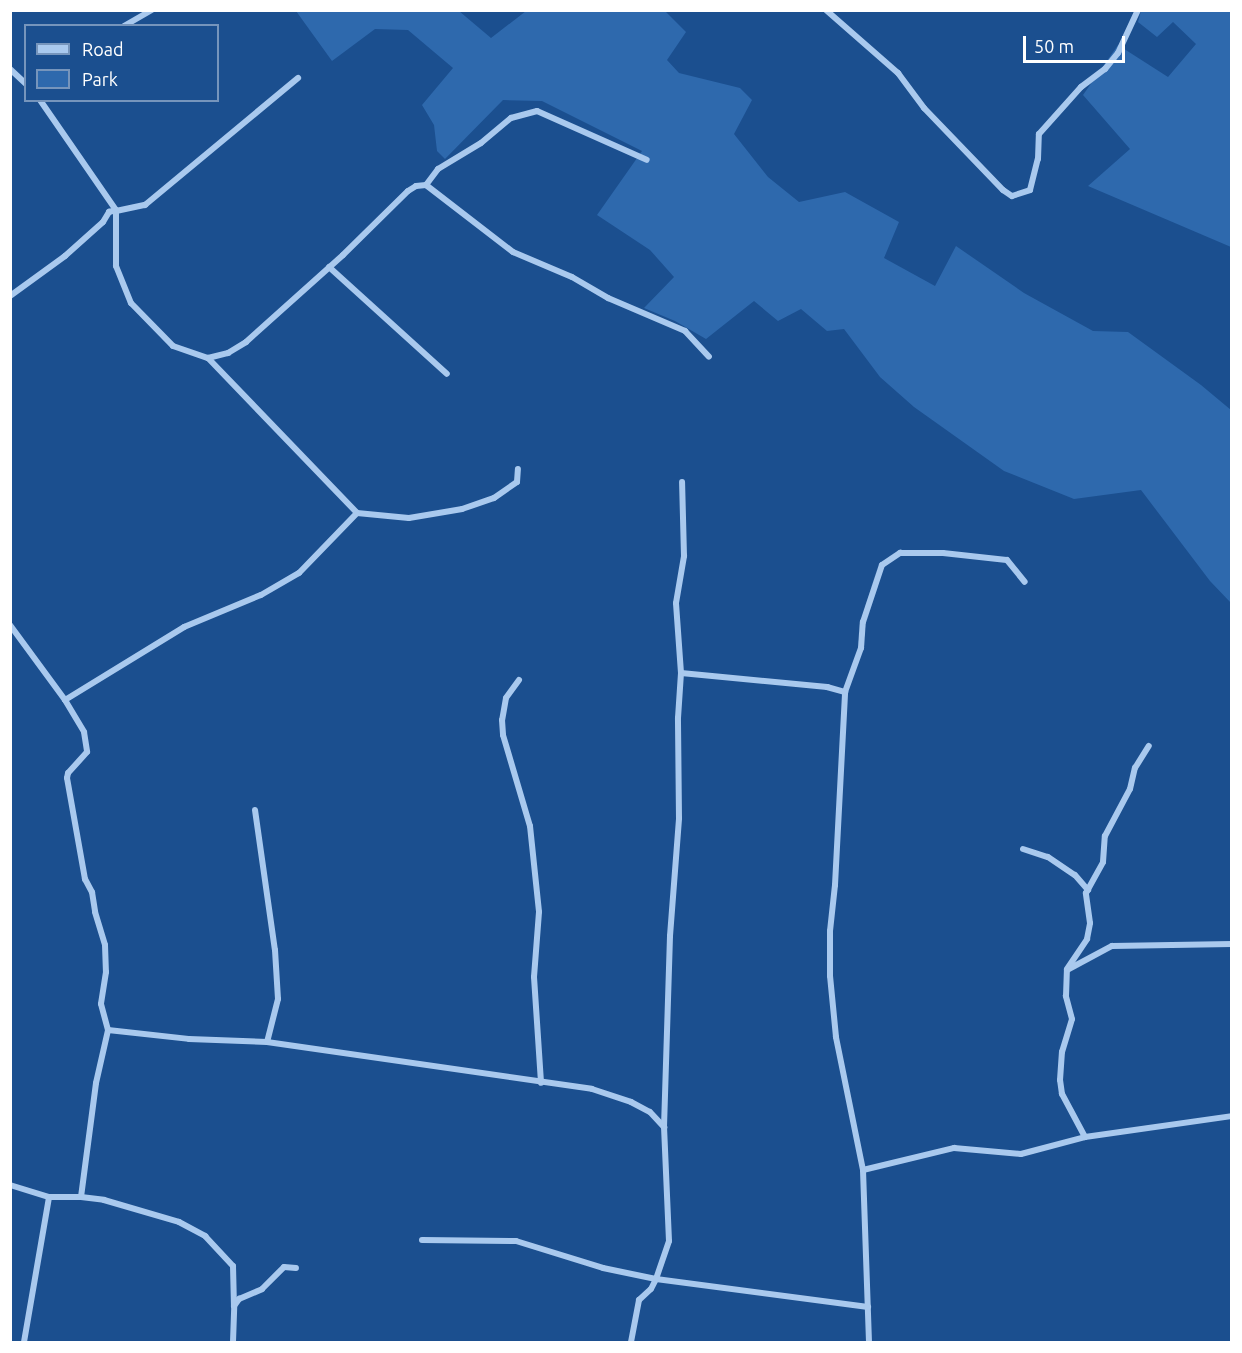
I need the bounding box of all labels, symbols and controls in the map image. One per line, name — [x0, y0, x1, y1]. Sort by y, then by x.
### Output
legend — [24, 24, 219, 102]
scale bar — [1026, 24, 1128, 62]
text: 50 m — [1034, 36, 1074, 56]
text: Road — [82, 39, 124, 59]
text: Park — [82, 69, 118, 89]

